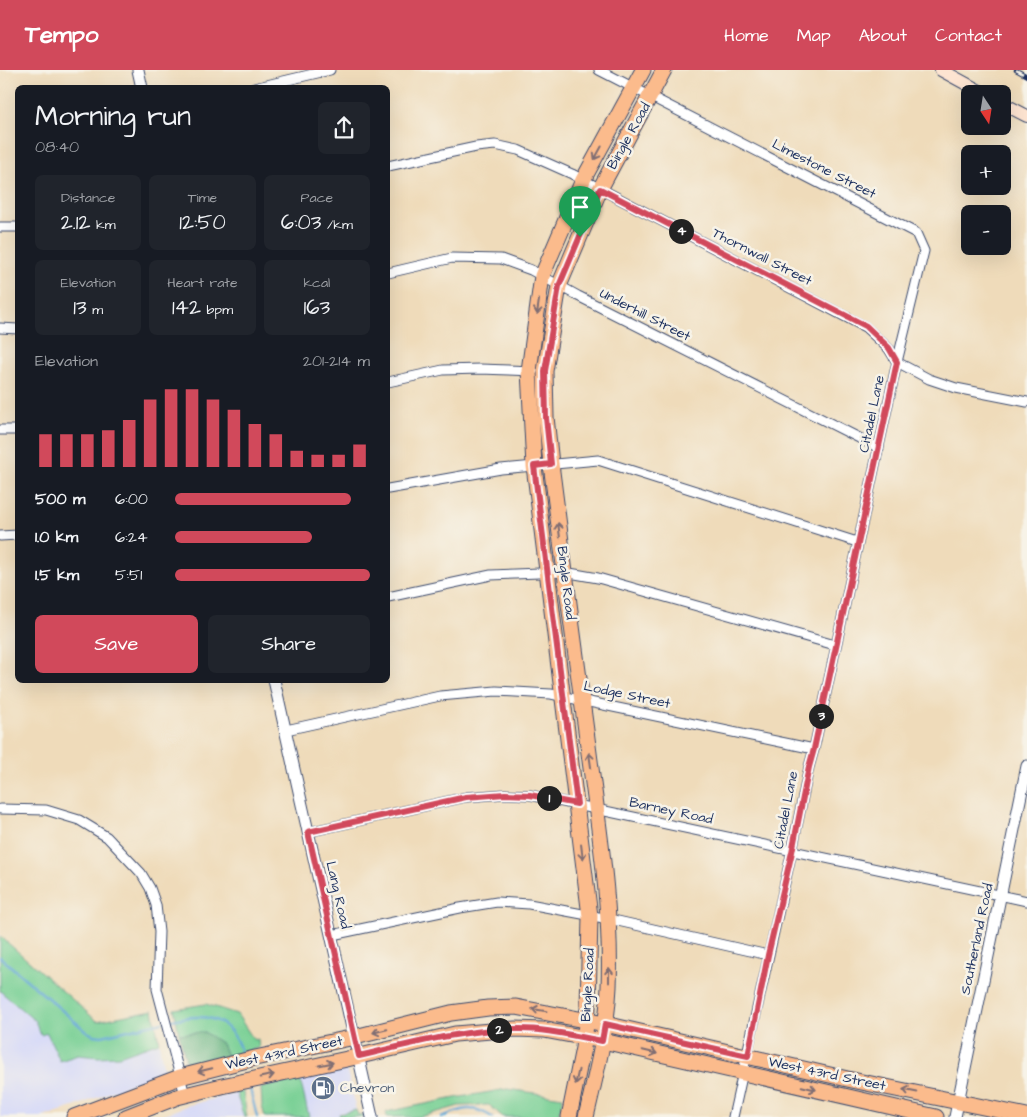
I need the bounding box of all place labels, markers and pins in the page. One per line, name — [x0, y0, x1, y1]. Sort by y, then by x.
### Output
pin — [559, 186, 601, 237]
pin: 4 — [668, 218, 694, 244]
pin: 3 — [808, 704, 834, 728]
pin: 1 — [536, 786, 562, 810]
pin: 2 — [486, 1018, 512, 1042]
fuel station icon: Chevron — [310, 1075, 336, 1101]
place label: Chevron — [340, 1078, 394, 1098]

